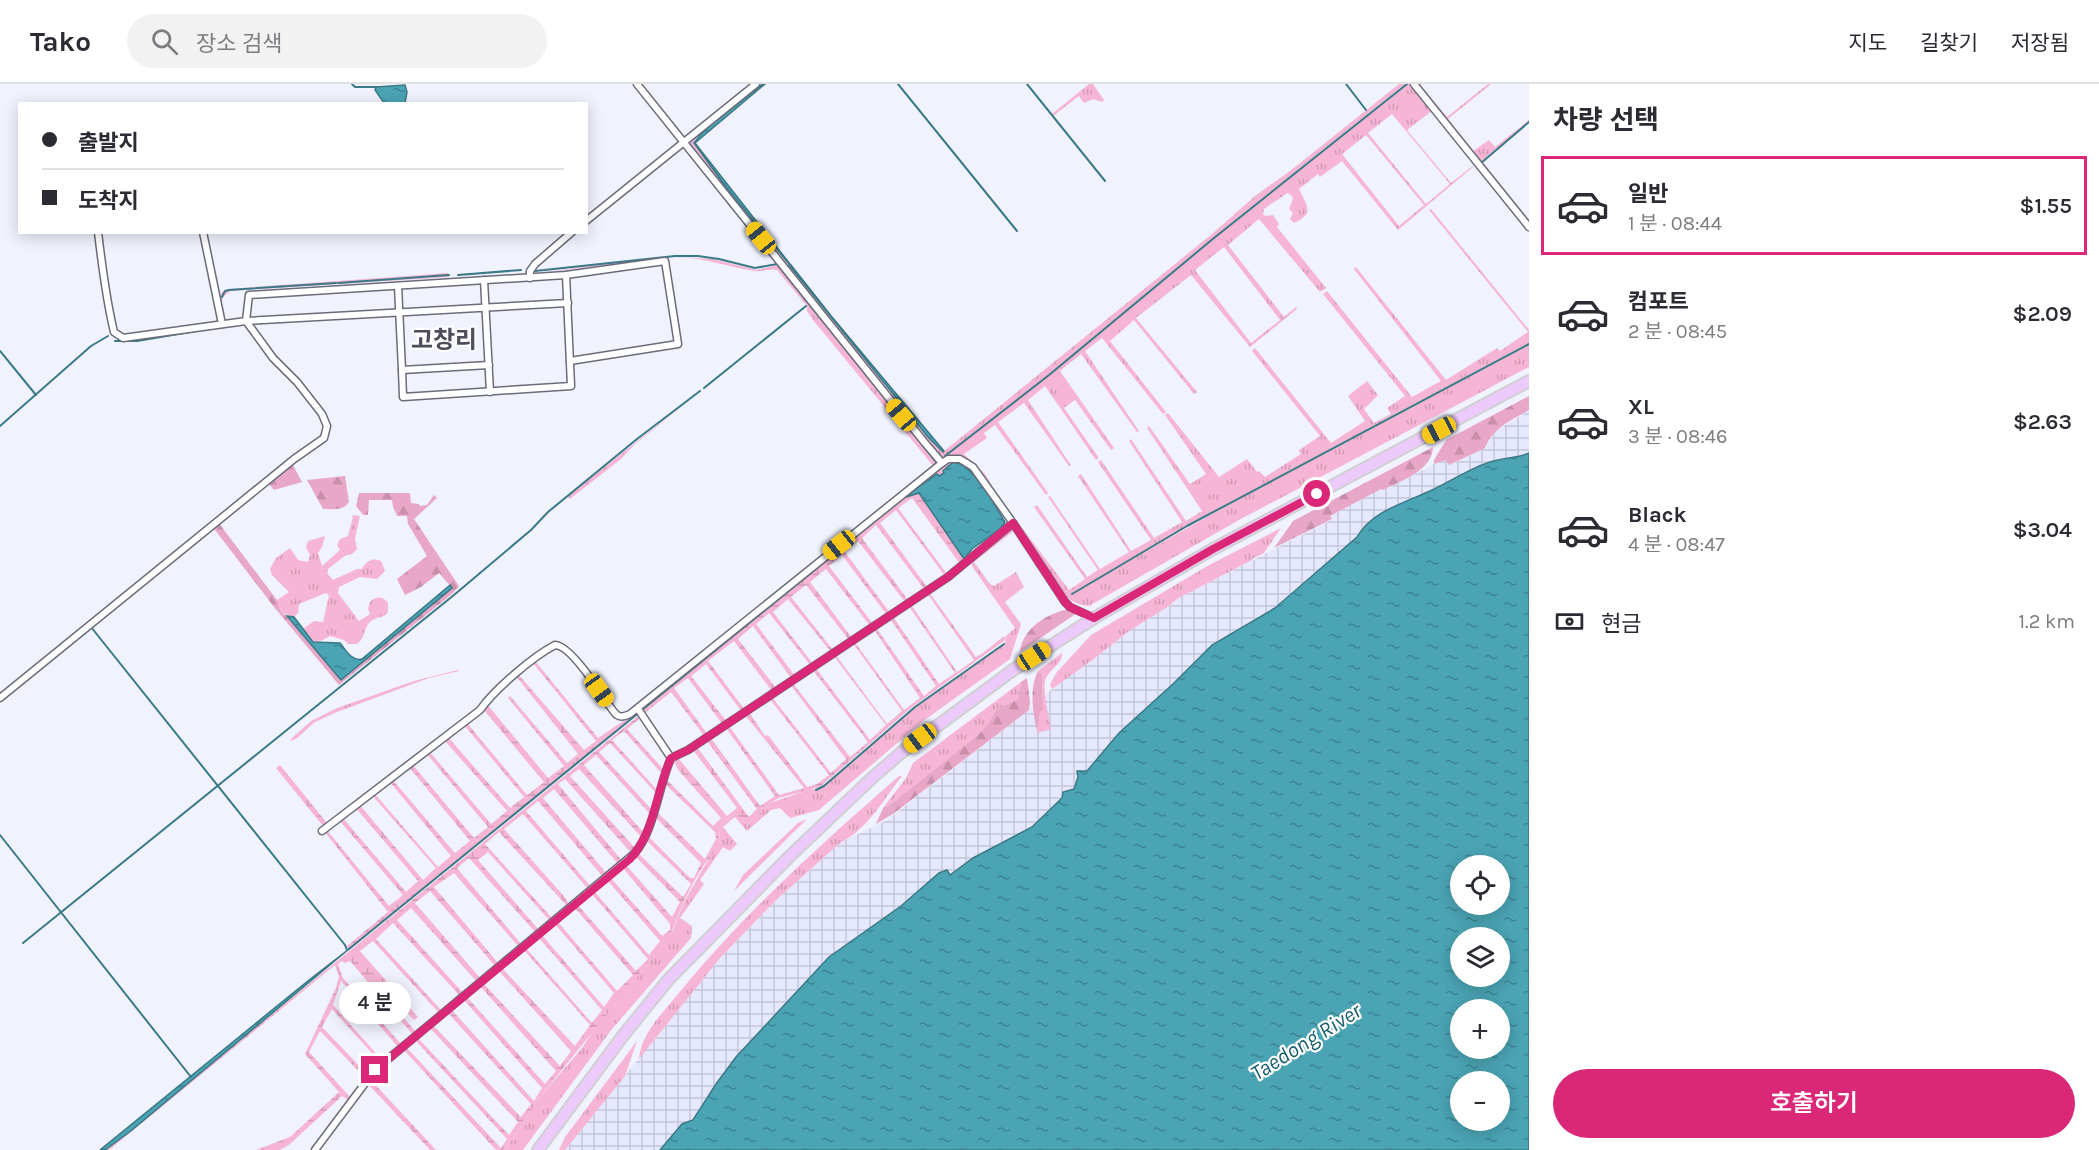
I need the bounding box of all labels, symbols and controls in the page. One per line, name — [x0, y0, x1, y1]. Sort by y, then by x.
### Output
search box — [127, 14, 547, 68]
text: Tako — [30, 25, 91, 58]
icon: search — [148, 25, 181, 58]
text: 장소 검색 — [196, 31, 282, 57]
text: 지도 — [1848, 31, 1887, 55]
text: 길찾기 — [1920, 31, 1978, 55]
text: 저장됨 — [2011, 31, 2069, 55]
text: 차량 선택 — [1553, 104, 1659, 136]
text: 출발지 — [78, 130, 139, 156]
icon: car — [1556, 179, 1610, 233]
text: 일반 — [1628, 181, 1668, 207]
text: 도착지 — [78, 188, 139, 214]
text: $1.55 — [2020, 193, 2072, 219]
text: 1 분 · 08:44 — [1628, 212, 1722, 235]
car — [743, 218, 779, 258]
icon: car — [1556, 287, 1610, 341]
text: 컴포트 — [1628, 289, 1689, 315]
text: $2.09 — [2013, 301, 2072, 327]
text: 2 분 · 08:45 — [1628, 320, 1727, 343]
district label: 고창리 — [411, 326, 477, 354]
text: XL — [1628, 394, 1654, 420]
car — [883, 395, 919, 435]
icon: car — [1556, 395, 1610, 449]
text: $2.63 — [2013, 409, 2072, 435]
car — [1419, 414, 1459, 446]
text: 3 분 · 08:46 — [1628, 425, 1727, 448]
route start — [1303, 480, 1330, 507]
text: Black — [1628, 502, 1687, 528]
icon: car — [1556, 503, 1610, 557]
text: $3.04 — [2013, 517, 2072, 543]
car — [819, 527, 859, 563]
text: 4 분 · 08:47 — [1628, 533, 1725, 556]
icon: cash — [1553, 605, 1586, 638]
text: 1.2 km — [2019, 610, 2075, 633]
text: 현금 — [1601, 611, 1641, 637]
car — [1014, 639, 1054, 673]
car — [581, 670, 617, 710]
car — [900, 720, 940, 756]
map controls — [1450, 855, 1510, 1131]
button: locate — [1450, 855, 1510, 915]
button: layers — [1450, 927, 1510, 987]
callout: 4 분 — [339, 983, 411, 1025]
text: 4 분 — [357, 991, 393, 1014]
water label: Taedong River — [1246, 997, 1367, 1086]
button: + — [1450, 999, 1510, 1059]
route end — [361, 1056, 388, 1083]
button: 호출하기 — [1553, 1069, 2075, 1138]
button: − — [1450, 1071, 1510, 1131]

